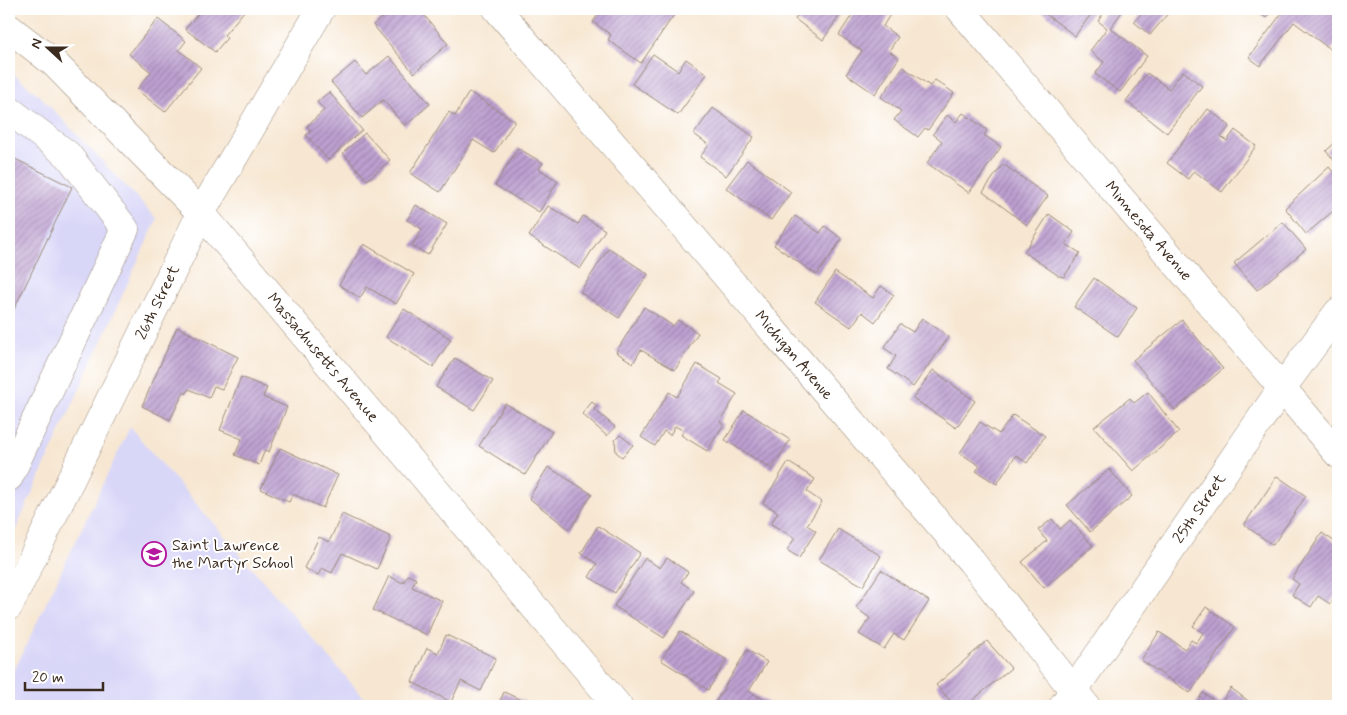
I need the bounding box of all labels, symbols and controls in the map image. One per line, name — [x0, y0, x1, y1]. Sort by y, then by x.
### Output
north arrow — [22, 22, 72, 72]
text: N — [27, 36, 47, 51]
street label: Minnesota Avenue — [1100, 177, 1197, 285]
street label: 26th Street — [130, 261, 185, 343]
street label: Massachusetts Avenue — [262, 288, 384, 426]
street label: Michigan Avenue — [750, 306, 839, 404]
street label: 25th Street — [1168, 469, 1231, 547]
place label: Saint Lawrence the Martyr School — [172, 535, 294, 574]
school or university icon: Saint Lawrence the Martyr School — [141, 541, 167, 567]
scale bar — [25, 660, 102, 692]
text: 20 m — [32, 668, 64, 688]

